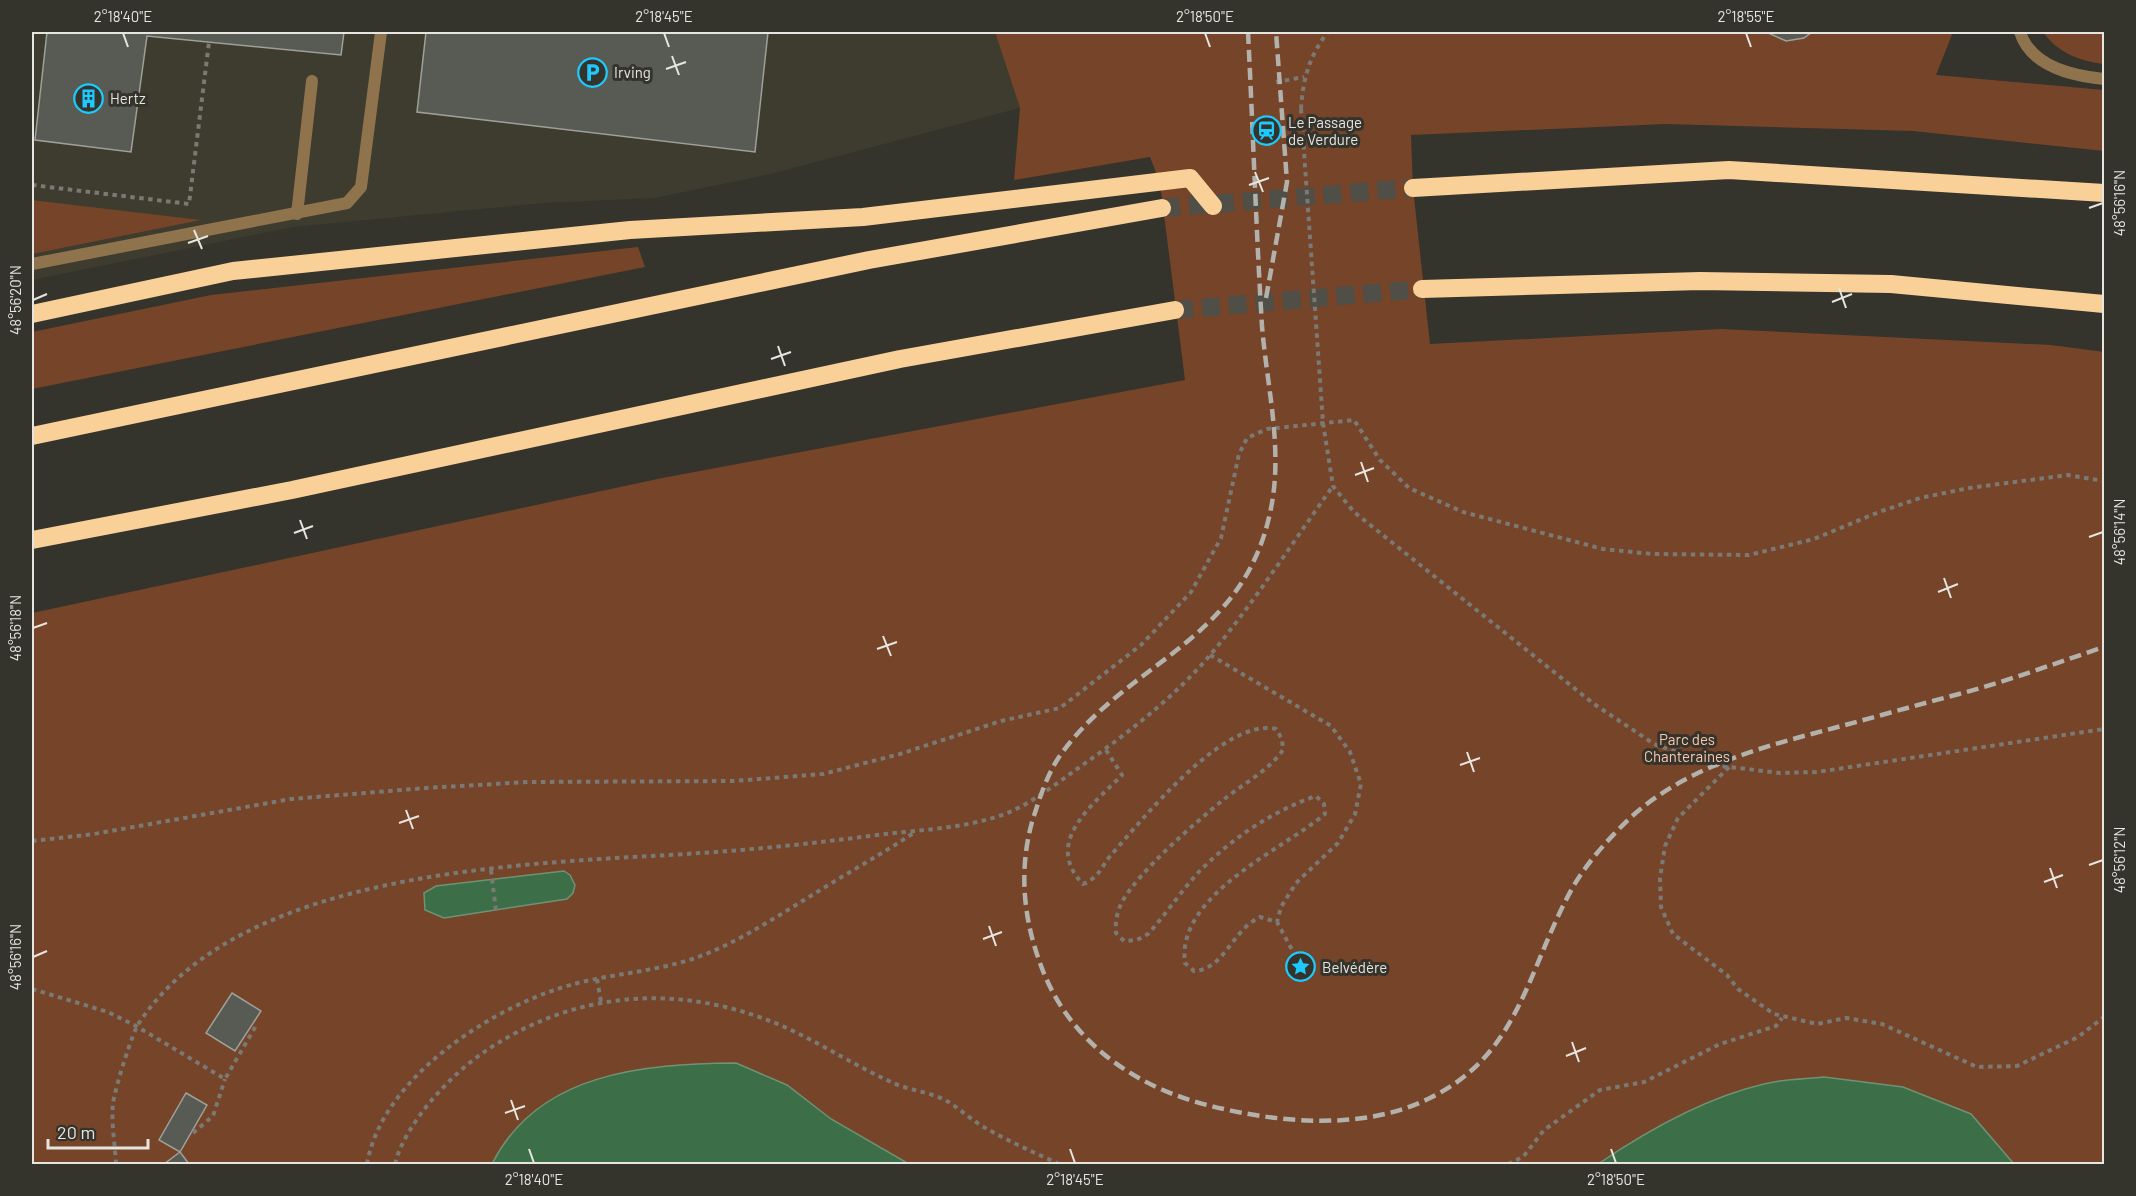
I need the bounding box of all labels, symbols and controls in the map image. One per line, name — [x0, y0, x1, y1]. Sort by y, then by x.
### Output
text: 2°18'40"E — [94, 7, 152, 25]
text: 2°18'45"E — [635, 7, 693, 25]
text: 2°18'50"E — [1176, 7, 1234, 25]
text: 2°18'55"E — [1717, 7, 1775, 25]
parking icon: Irving — [577, 56, 609, 88]
place label: Irving — [614, 63, 651, 81]
building icon: Hertz — [73, 82, 105, 114]
place label: Hertz — [110, 89, 146, 107]
place label: Le Passage de Verdure — [1288, 113, 1362, 148]
station icon: Le Passage de Verdure — [1251, 115, 1283, 147]
text: 48°56'16"N — [2110, 170, 2128, 236]
text: 48°56'20"N — [6, 265, 24, 335]
text: 48°56'14"N — [2110, 499, 2128, 565]
text: 48°56'18"N — [6, 595, 24, 661]
park label: Parc des Chanteraines — [1644, 730, 1730, 765]
text: 48°56'12"N — [2110, 827, 2128, 893]
text: 48°56'16"N — [6, 924, 24, 990]
place icon: Belvédère — [1285, 951, 1317, 983]
place label: Belvédère — [1322, 958, 1387, 976]
scale bar — [48, 1112, 148, 1150]
text: 20 m — [57, 1121, 95, 1143]
text: 2°18'40"E — [505, 1170, 563, 1188]
text: 2°18'45"E — [1046, 1170, 1104, 1188]
text: 2°18'50"E — [1587, 1170, 1645, 1188]

